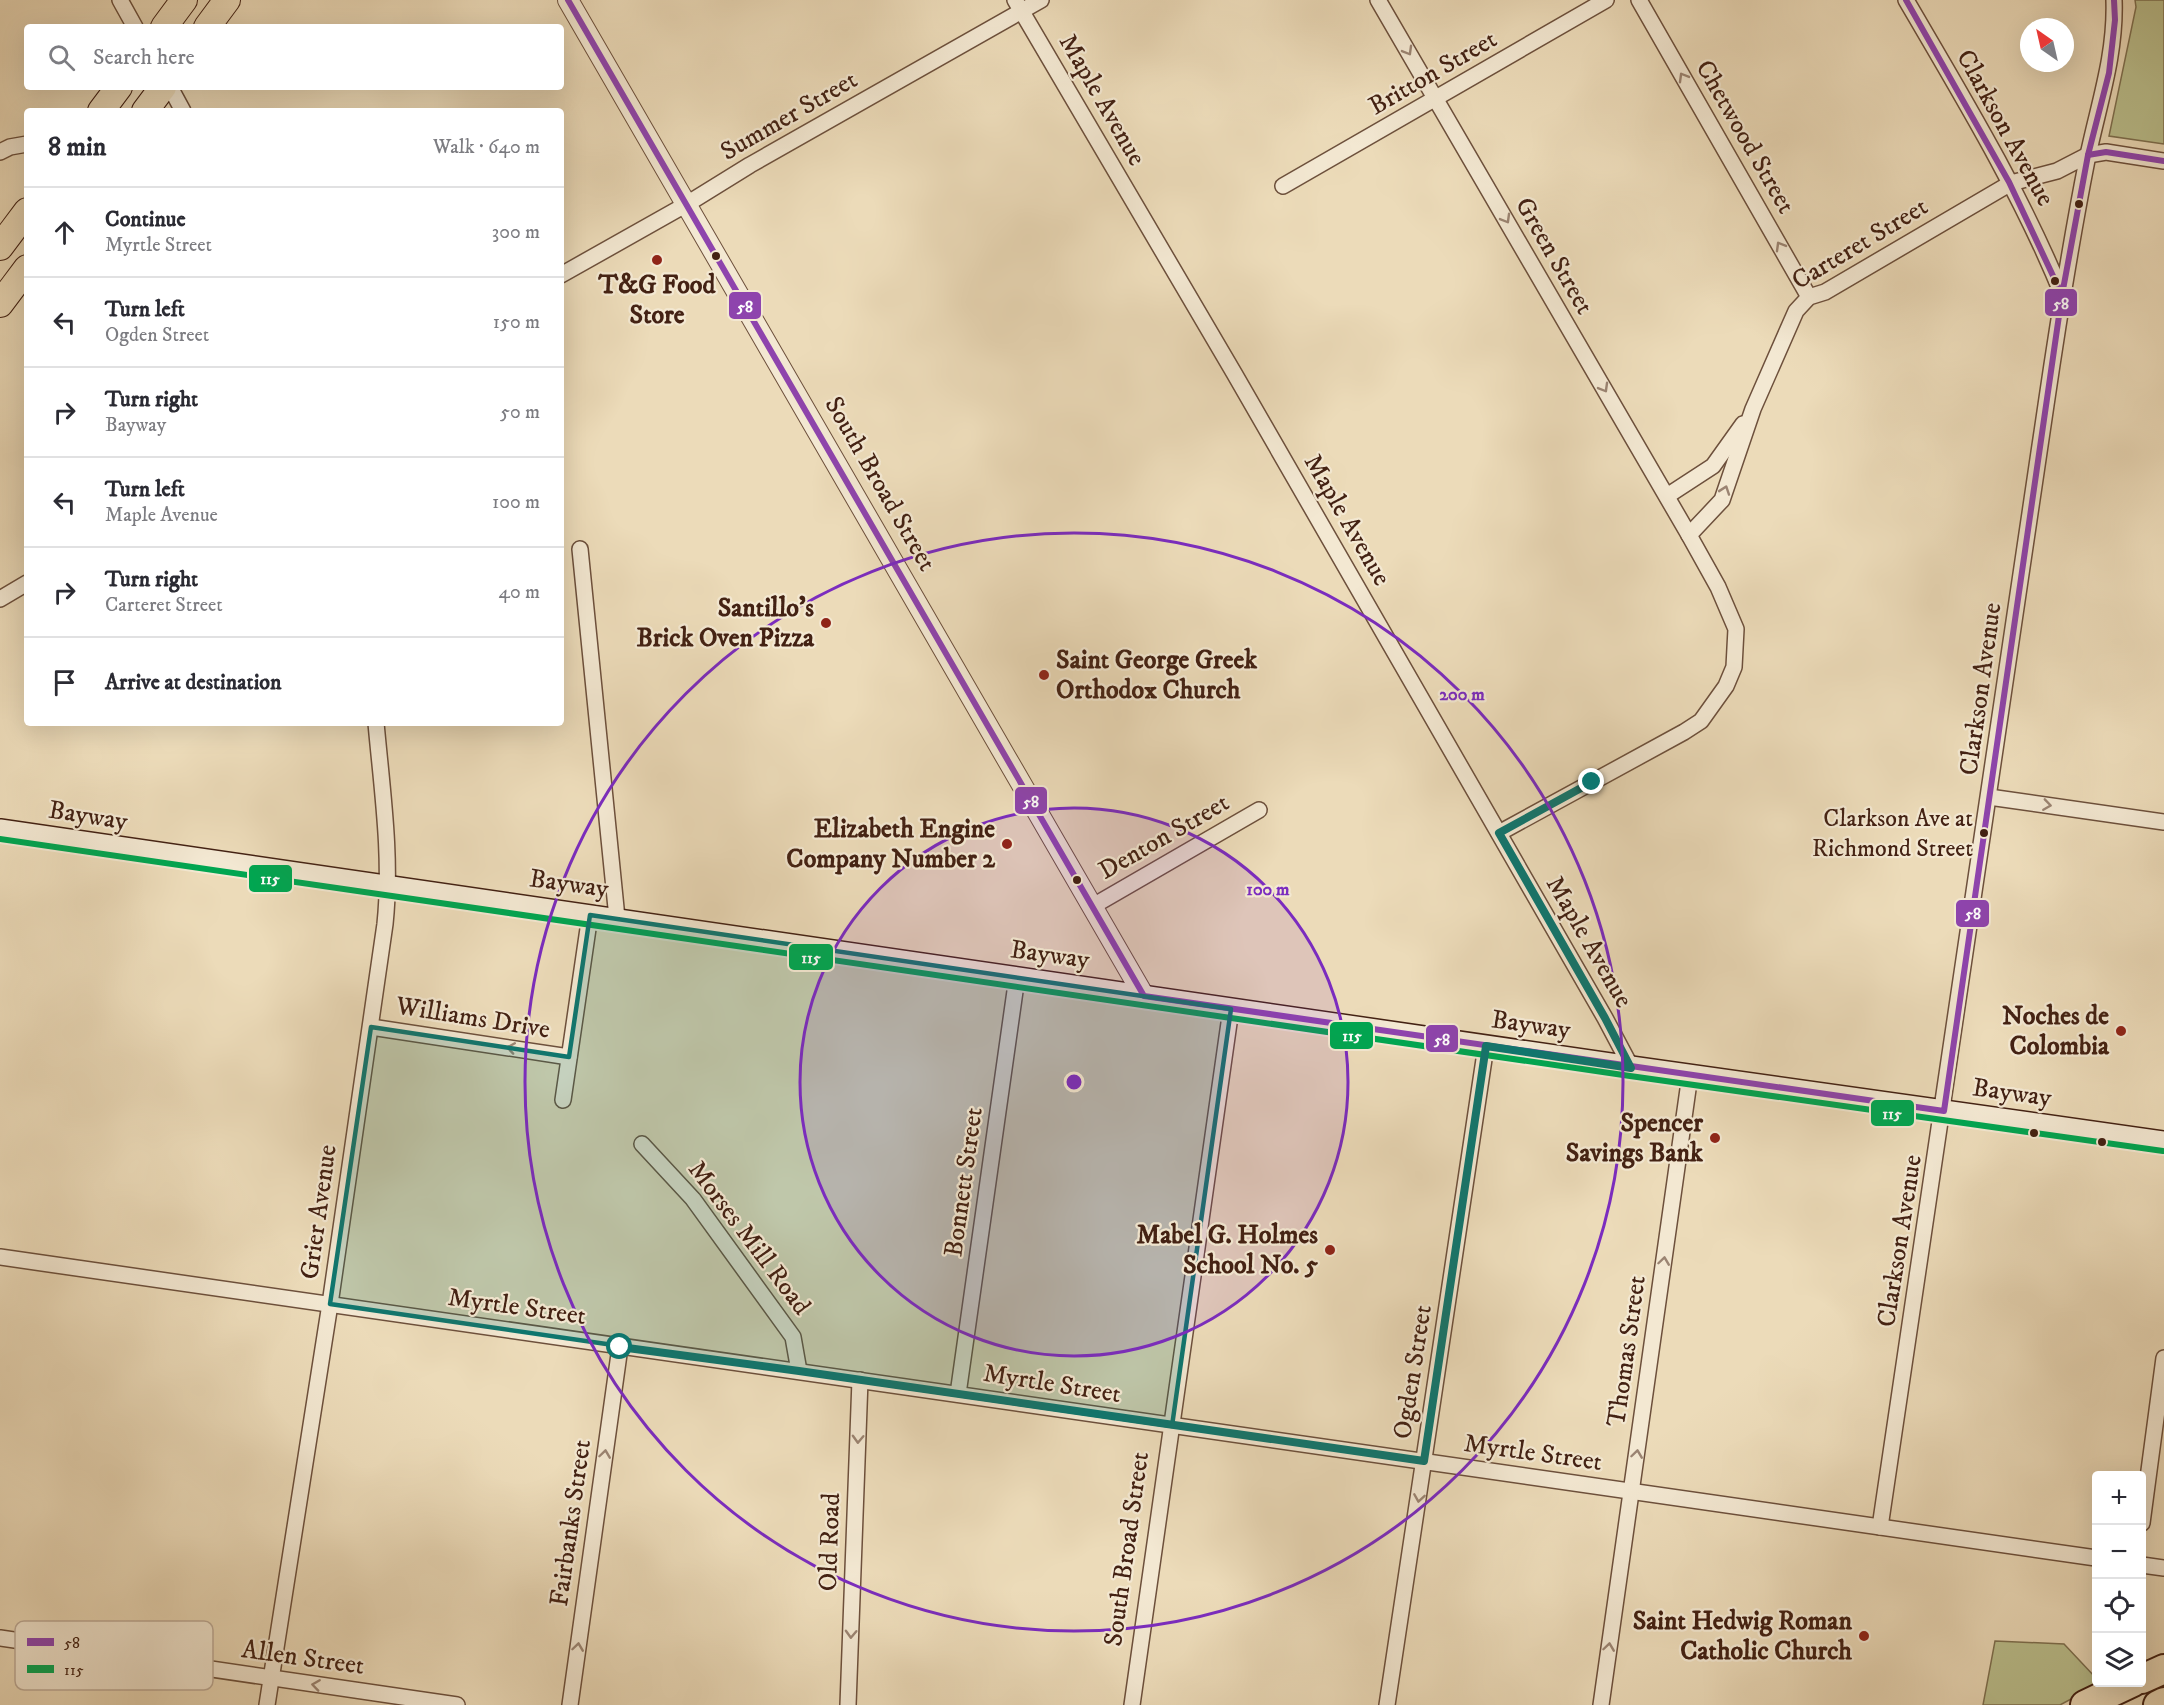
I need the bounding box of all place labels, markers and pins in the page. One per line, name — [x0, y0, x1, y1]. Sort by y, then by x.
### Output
unlabelled marker — [2073, 198, 2085, 210]
unlabelled marker — [710, 250, 722, 262]
marker: T&G Food Store — [650, 253, 664, 267]
place label: T&G Food Store — [598, 269, 716, 332]
unlabelled marker — [2049, 275, 2061, 287]
place label: Santillo's Brick Oven Pizza — [637, 592, 815, 655]
marker: Santillo's Brick Oven Pizza — [819, 616, 833, 630]
place label: Saint George Greek Orthodox Church — [1056, 644, 1258, 707]
marker: Saint George Greek Orthodox Church — [1037, 668, 1051, 682]
place label: Clarkson Ave at Richmond Street — [1812, 804, 1973, 864]
place label: Elizabeth Engine Company Number 2 — [786, 813, 996, 876]
marker: Clarkson Ave at Richmond Street — [1978, 827, 1990, 839]
marker: Elizabeth Engine Company Number 2 — [1000, 837, 1014, 851]
unlabelled marker — [1071, 874, 1083, 886]
place label: Noches de Colombia — [2002, 1000, 2110, 1063]
marker: Noches de Colombia — [2114, 1024, 2128, 1038]
centre of rings — [1064, 1072, 1084, 1092]
place label: Spencer Savings Bank — [1566, 1107, 1704, 1170]
unlabelled marker — [2028, 1127, 2040, 1139]
marker: Spencer Savings Bank — [1708, 1131, 1722, 1145]
unlabelled marker — [2096, 1136, 2108, 1148]
place label: Mabel G. Holmes School No. 5 — [1137, 1219, 1318, 1282]
marker: Mabel G. Holmes School No. 5 — [1323, 1243, 1337, 1257]
place label: Saint Hedwig Roman Catholic Church — [1633, 1605, 1852, 1668]
marker: Saint Hedwig Roman Catholic Church — [1857, 1629, 1871, 1643]

